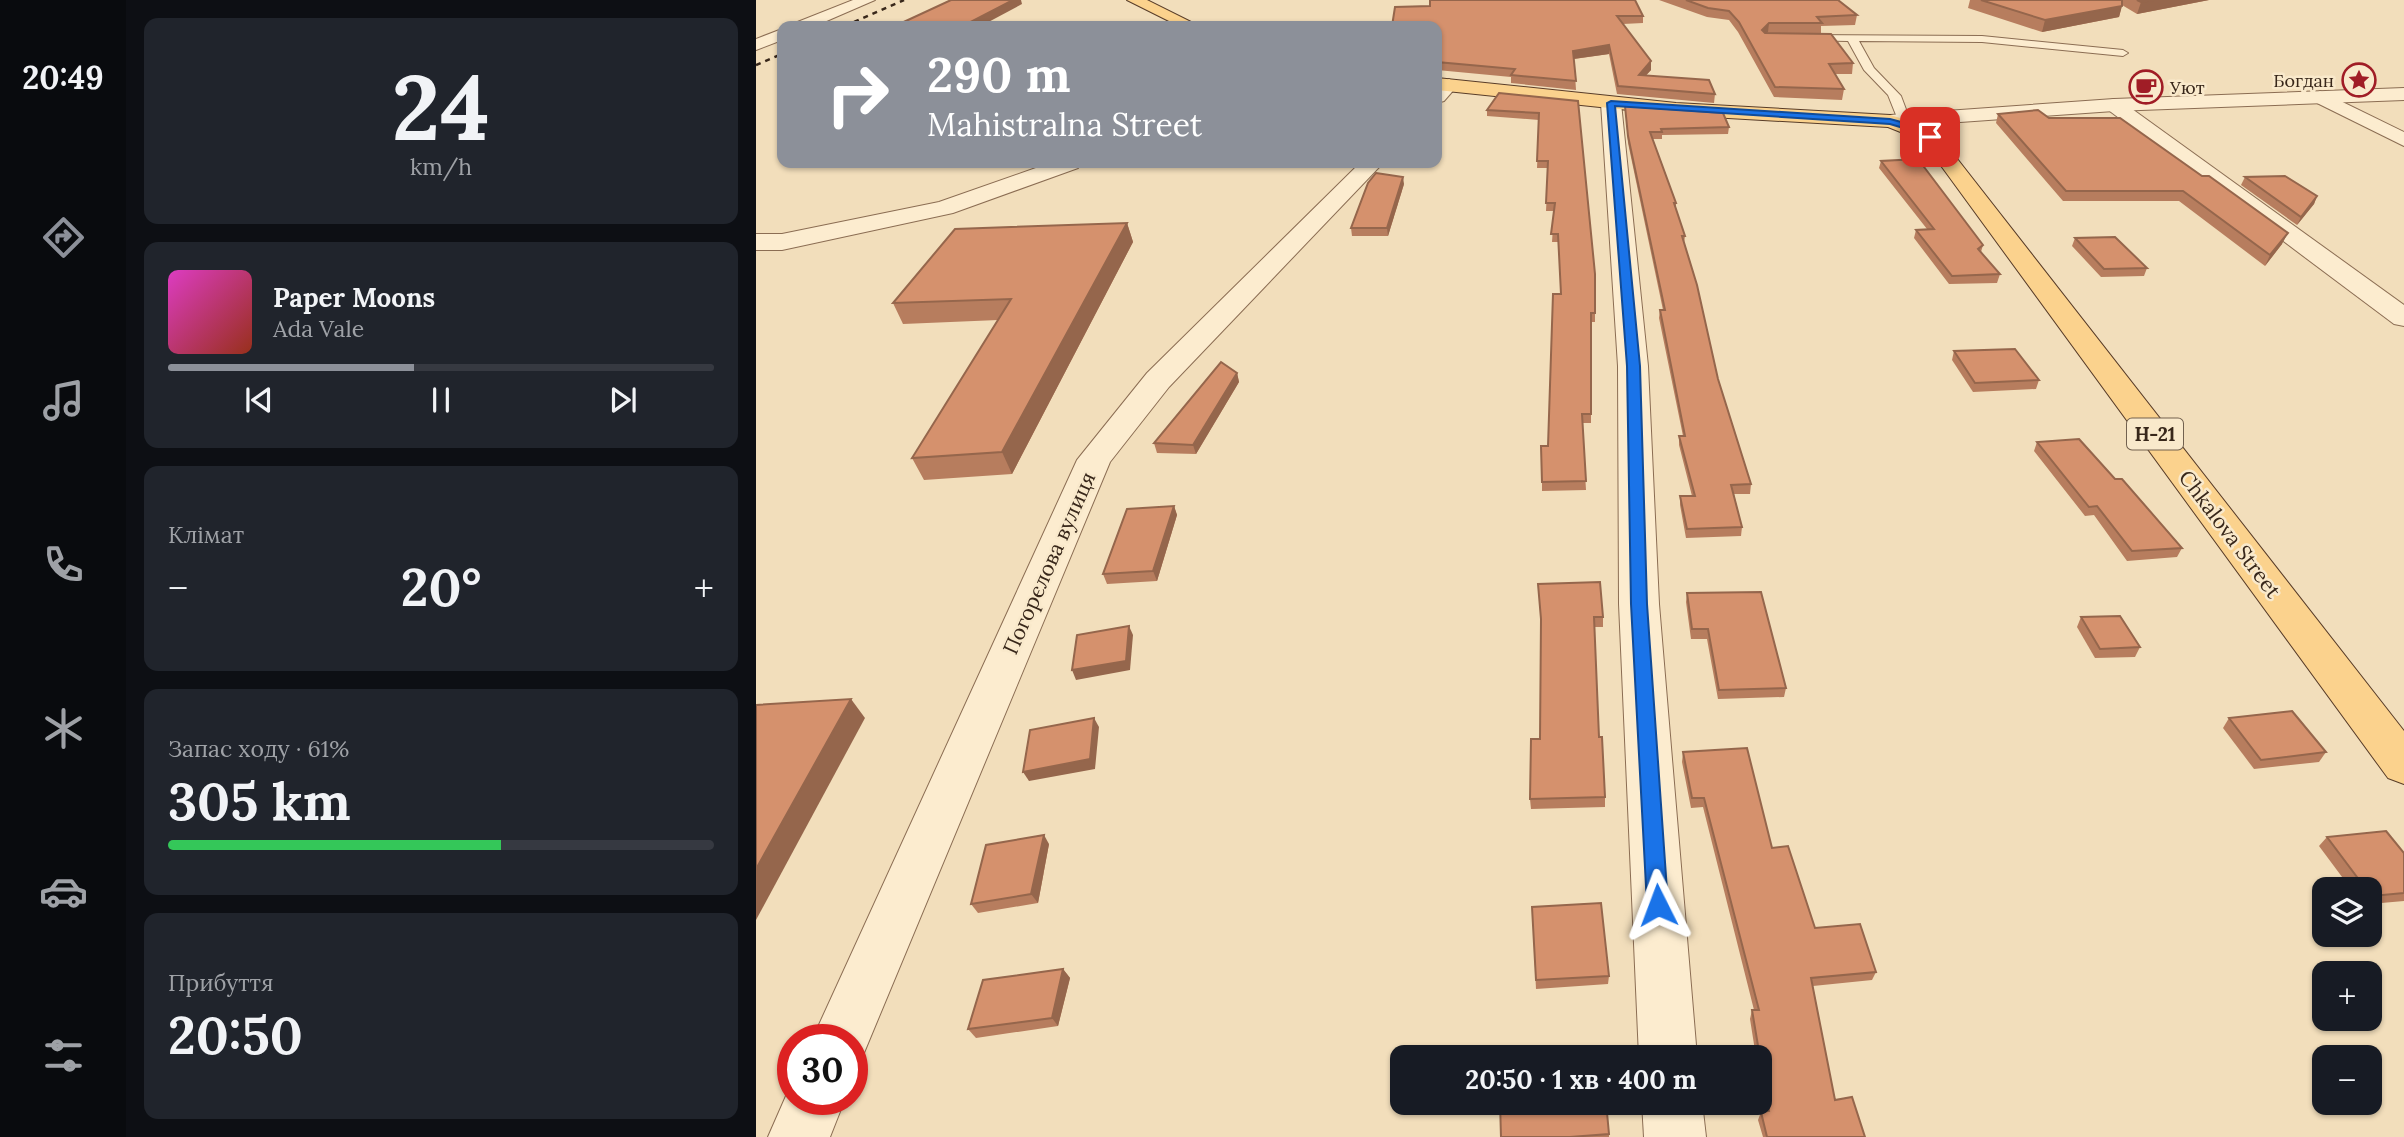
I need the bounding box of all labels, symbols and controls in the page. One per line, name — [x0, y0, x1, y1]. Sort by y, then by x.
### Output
text: 290 m — [927, 43, 1070, 105]
text: 24 — [392, 48, 490, 165]
icon: right — [812, 49, 903, 140]
text: 20:49 — [22, 57, 104, 98]
place icon: Богдан — [2340, 61, 2378, 99]
cafe icon: Уют — [2127, 68, 2165, 106]
place label: Богдан — [2273, 69, 2334, 92]
place label: Уют — [2169, 76, 2205, 99]
text: Mahistralna Street — [927, 104, 1202, 145]
pin — [1900, 107, 1960, 167]
icon: arrive — [1911, 118, 1949, 156]
text: km/h — [410, 152, 472, 181]
icon: directions — [39, 213, 88, 262]
text: Paper Moons — [273, 281, 435, 314]
text: Ada Vale — [273, 314, 364, 343]
icon: music — [39, 376, 88, 425]
icon: previous — [240, 381, 278, 419]
icon: pause — [422, 381, 460, 419]
icon: next — [604, 381, 642, 419]
road number: Н-21 — [2127, 418, 2183, 449]
street label: Chkalova Street — [2173, 465, 2288, 604]
street label: Погорєлова вулиця — [997, 468, 1101, 658]
text: Клімат — [168, 520, 244, 549]
icon: phone — [39, 540, 88, 589]
text: 20° — [401, 554, 481, 620]
text: − — [168, 564, 188, 612]
text: + — [694, 564, 714, 612]
icon: climate — [39, 704, 88, 753]
text: Запас ходу · 61% — [168, 734, 349, 763]
text: 305 km — [168, 768, 351, 834]
icon: car — [39, 867, 88, 916]
position arrow — [1621, 868, 1695, 942]
map controls — [2312, 877, 2382, 1115]
button: layers — [2312, 877, 2382, 947]
button: + — [2312, 961, 2382, 1031]
text: Прибуття — [168, 968, 273, 997]
text: 20:50 — [168, 1002, 303, 1068]
speed limit sign: 30 — [777, 1024, 868, 1115]
icon: filters — [39, 1031, 88, 1080]
button: − — [2312, 1045, 2382, 1115]
text: 20:50 · 1 хв · 400 m — [1465, 1063, 1697, 1096]

